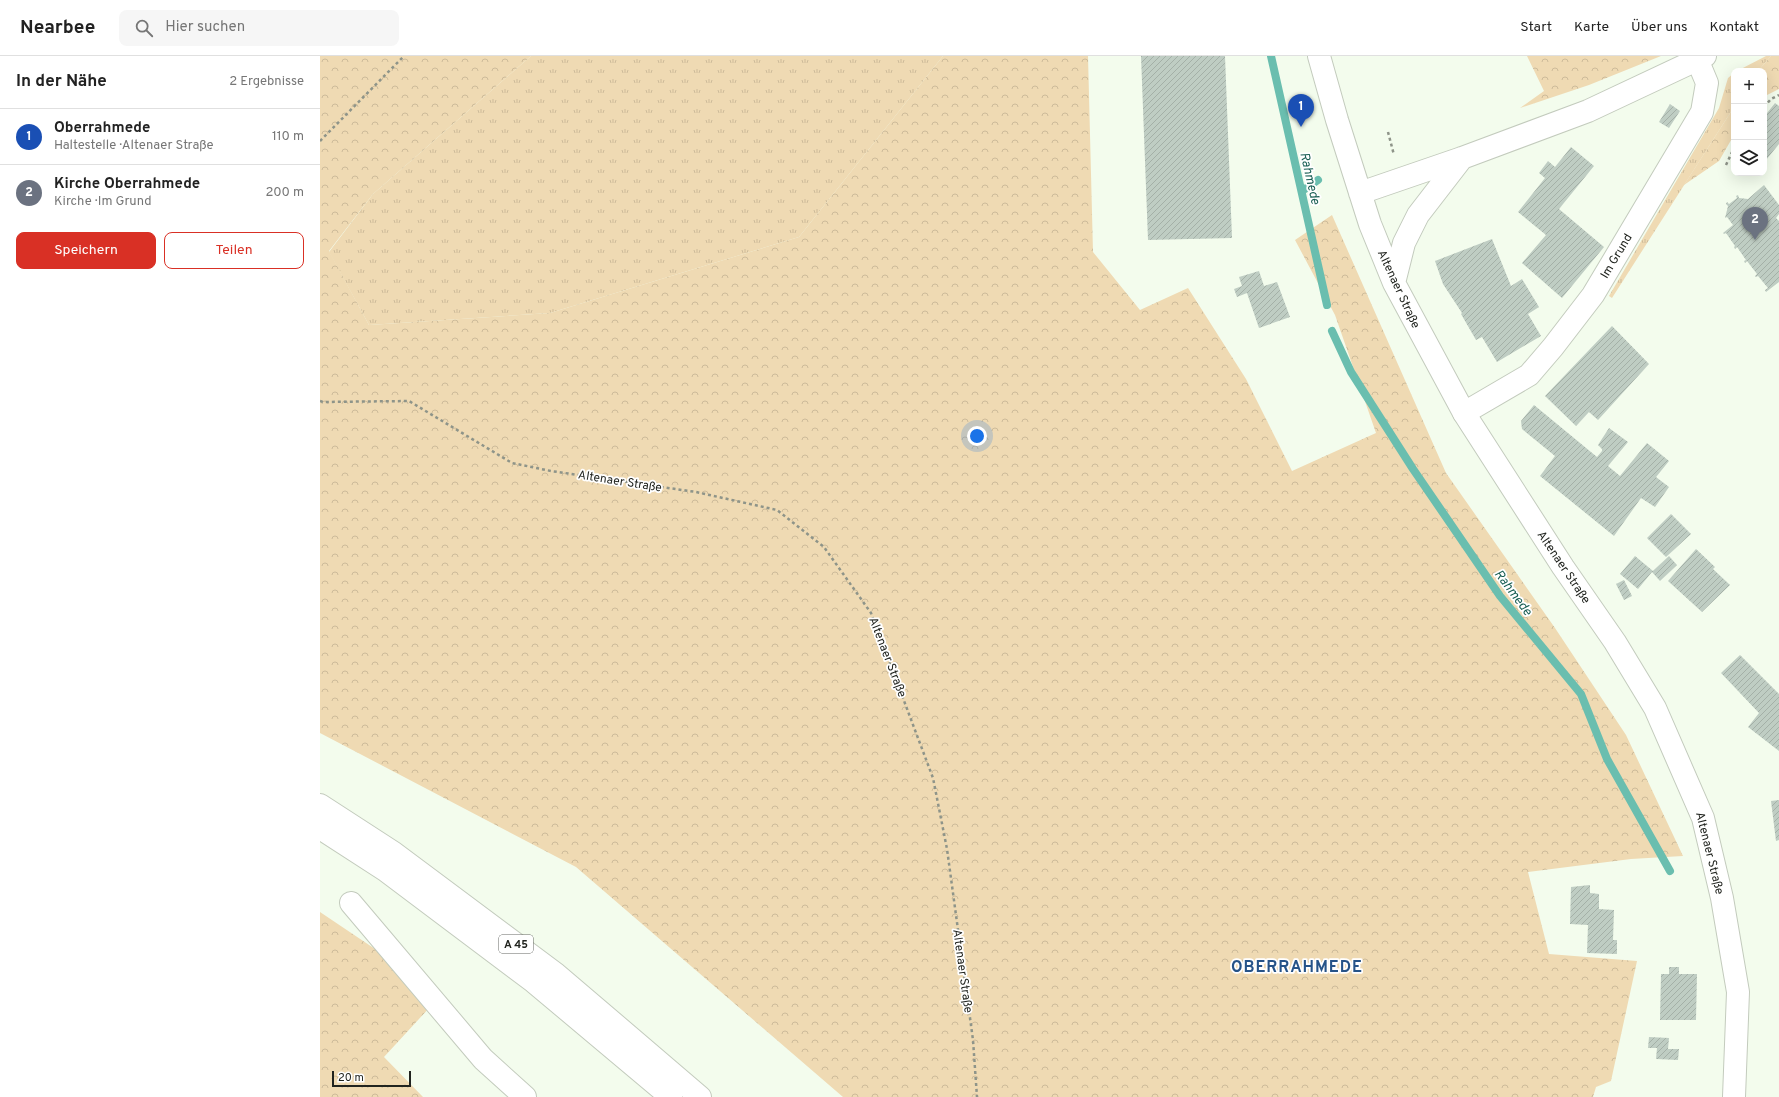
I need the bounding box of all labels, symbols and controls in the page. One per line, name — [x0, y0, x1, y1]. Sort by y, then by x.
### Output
search box — [119, 10, 399, 46]
text: Nearbee — [20, 16, 95, 40]
icon: search — [133, 17, 155, 39]
text: Hier suchen — [165, 18, 245, 37]
text: Start — [1520, 19, 1552, 36]
text: Karte — [1574, 19, 1609, 36]
text: Über uns — [1631, 19, 1688, 36]
text: Kontakt — [1710, 19, 1759, 36]
map controls — [1731, 68, 1767, 176]
button: + — [1731, 68, 1767, 104]
text: In der Nähe — [16, 71, 107, 93]
text: 2 Ergebnisse — [229, 74, 304, 90]
pin: 1 — [1288, 94, 1314, 127]
button: − — [1731, 104, 1767, 140]
text: Oberrahmede — [54, 119, 150, 138]
text: 1 — [26, 129, 32, 145]
text: 110 m — [272, 129, 304, 145]
text: Haltestelle · Altenaer Straße — [54, 138, 213, 154]
button: layers — [1731, 140, 1767, 176]
water label: Rahmede — [1295, 151, 1323, 206]
text: Kirche Oberrahmede — [54, 175, 200, 194]
text: 2 — [25, 185, 33, 201]
text: 200 m — [265, 185, 304, 201]
text: Kirche · Im Grund — [54, 194, 152, 210]
pin: 2 — [1742, 207, 1768, 240]
street label: Im Grund — [1597, 231, 1637, 282]
button: Speichern — [16, 232, 156, 269]
button: Teilen — [164, 232, 304, 269]
street label: Altenaer Straße — [1373, 248, 1423, 331]
your location — [967, 426, 987, 446]
street label: Altenaer Straße — [577, 467, 663, 497]
street label: Altenaer Straße — [1533, 528, 1593, 607]
water label: Rahmede — [1490, 567, 1535, 620]
street label: Altenaer Straße — [864, 615, 910, 700]
street label: Altenaer Straße — [1691, 810, 1727, 896]
street label: Altenaer Straße — [948, 928, 976, 1014]
road number: A 45 — [499, 935, 533, 953]
district label: OBERRAHMEDE — [1231, 958, 1363, 978]
scale bar — [332, 1069, 411, 1088]
text: 20 m — [338, 1071, 364, 1085]

